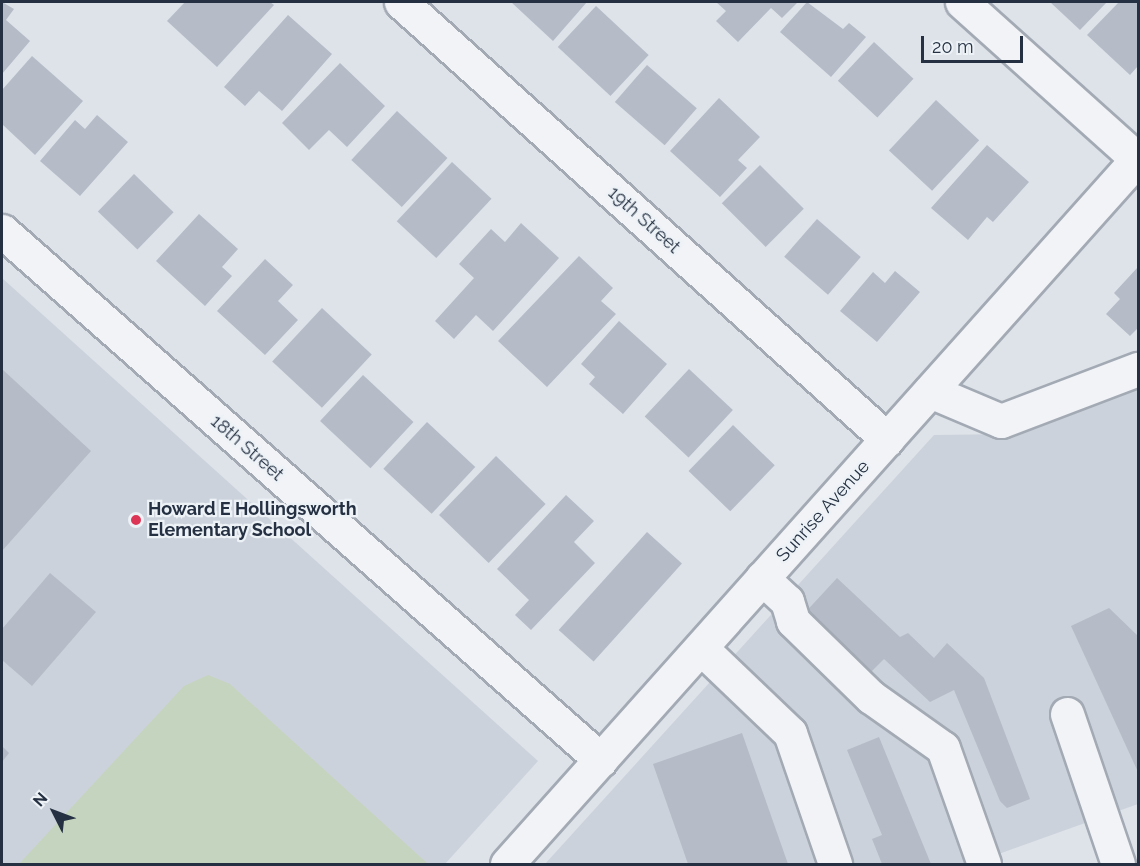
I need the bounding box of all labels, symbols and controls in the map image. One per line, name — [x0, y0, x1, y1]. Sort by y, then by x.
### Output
scale bar — [924, 24, 1026, 62]
text: 20 m — [932, 36, 974, 57]
street label: 19th Street — [604, 182, 684, 258]
street label: 18th Street — [206, 411, 288, 485]
street label: Sunrise Avenue — [772, 456, 874, 566]
place label: Howard E Hollingsworth Elementary School — [148, 499, 357, 542]
marker: Howard E Hollingsworth Elementary School — [129, 513, 143, 527]
north arrow — [24, 782, 84, 842]
text: N — [29, 789, 51, 811]

